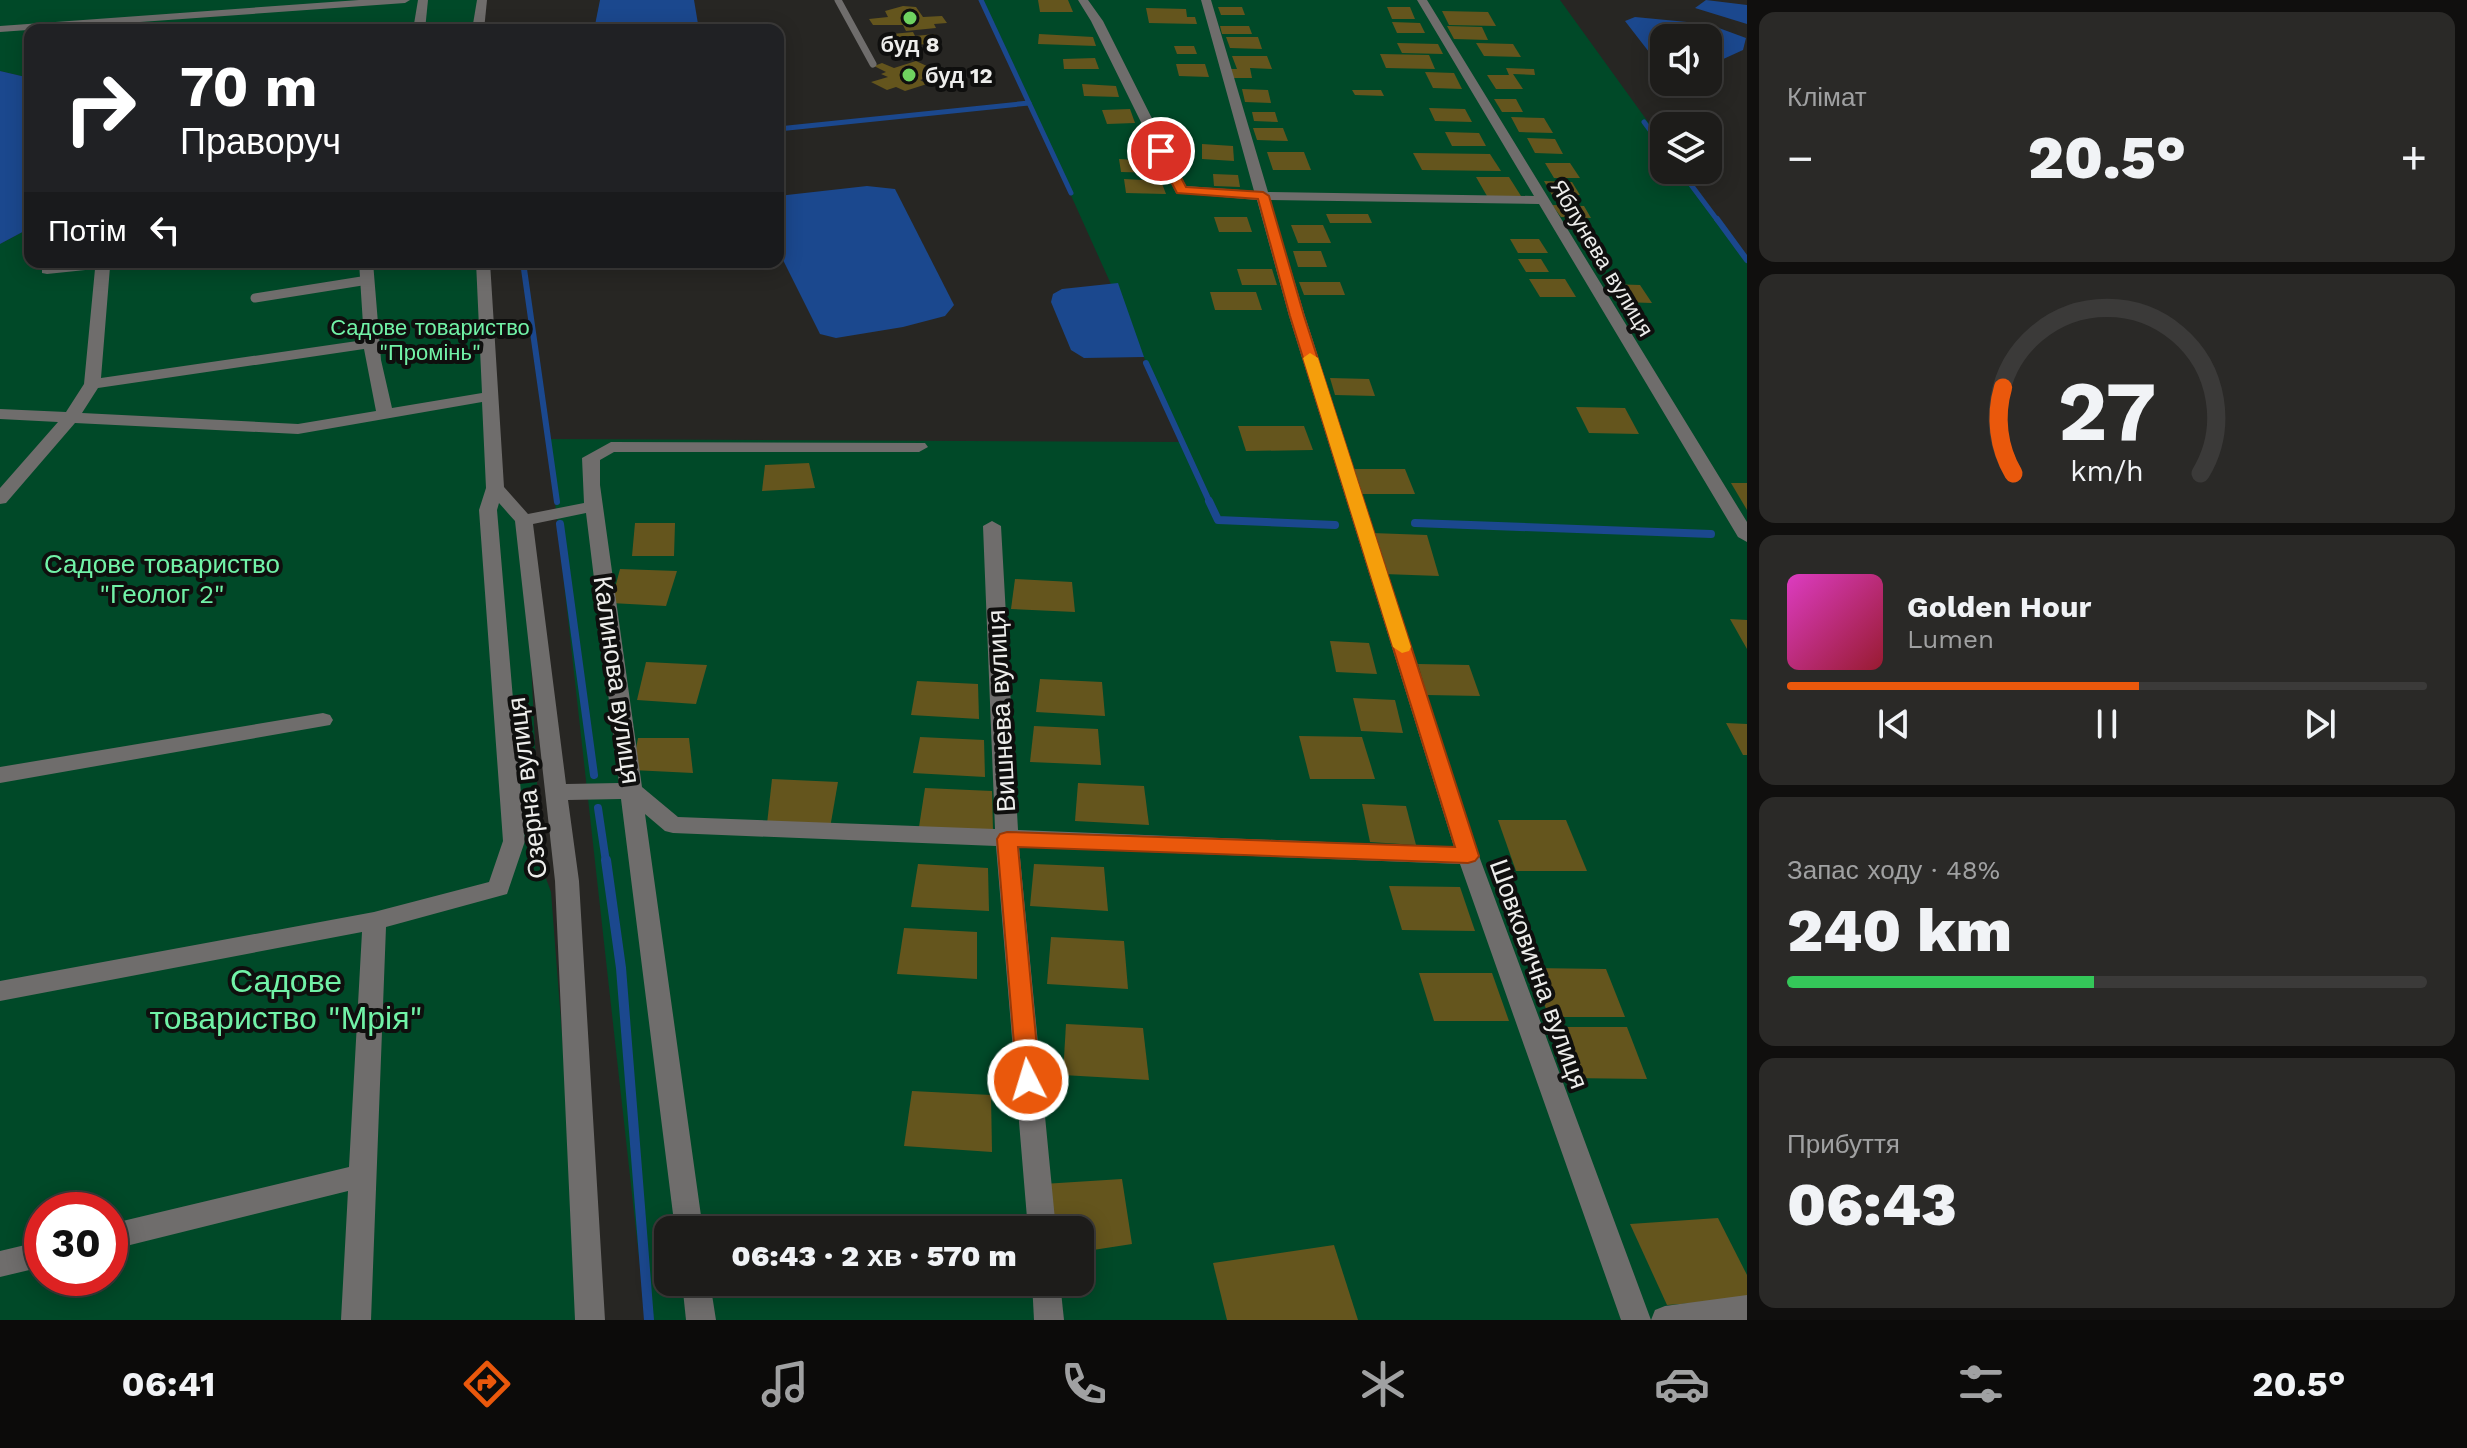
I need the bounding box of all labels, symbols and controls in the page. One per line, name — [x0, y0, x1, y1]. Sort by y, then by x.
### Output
marker: буд 8 — [901, 9, 919, 27]
map controls — [1650, 24, 1722, 184]
button: sound — [1650, 24, 1722, 96]
place label: буд 8 — [880, 32, 940, 57]
text: 70 m — [180, 54, 317, 120]
icon: right — [48, 56, 152, 160]
place label: буд 12 — [925, 63, 993, 88]
marker: буд 12 — [900, 66, 918, 84]
text: Клімат — [1787, 82, 1867, 112]
button: layers — [1650, 112, 1722, 184]
pin — [1127, 117, 1195, 185]
text: Праворуч — [180, 121, 341, 163]
text: 20.5° — [2028, 122, 2186, 193]
icon: arrive — [1139, 129, 1183, 173]
text: − — [1787, 132, 1814, 184]
text: + — [2400, 132, 2427, 184]
street label: Яблунева вулиця — [1545, 175, 1659, 341]
icon: left — [143, 208, 187, 252]
text: Потім — [48, 213, 127, 248]
park label: Садове товариство "Промінь" — [330, 315, 530, 365]
text: 27 — [2058, 363, 2156, 460]
text: km/h — [2070, 455, 2144, 489]
park label: Садове товариство "Геолог 2" — [44, 549, 280, 609]
street label: Калинова вулиця — [588, 574, 646, 786]
text: Golden Hour — [1907, 589, 2091, 624]
street label: Вишнева вулиця — [981, 609, 1021, 813]
text: Lumen — [1907, 624, 1994, 654]
street label: Озерна вулиця — [501, 695, 553, 881]
icon: previous — [1872, 702, 1916, 746]
icon: pause — [2085, 702, 2129, 746]
icon: next — [2298, 702, 2342, 746]
street label: Шовковична вулиця — [1483, 855, 1595, 1093]
text: Запас ходу · 48% — [1787, 855, 2000, 885]
text: 240 km — [1787, 895, 2012, 966]
park label: Садове товариство "Мрія" — [150, 962, 422, 1037]
position arrow — [986, 1038, 1070, 1122]
text: Прибуття — [1787, 1129, 1900, 1159]
text: 06:43 — [1787, 1169, 1957, 1240]
speed limit sign: 30 — [24, 1192, 128, 1296]
text: 06:43 · 2 хв · 570 m — [731, 1238, 1017, 1273]
icon: directions — [459, 1356, 515, 1412]
icon: music — [757, 1356, 813, 1412]
icon: phone — [1056, 1356, 1112, 1412]
icon: climate — [1355, 1356, 1411, 1412]
icon: car — [1654, 1356, 1710, 1412]
icon: filters — [1953, 1356, 2009, 1412]
text: 06:41 — [121, 1363, 216, 1405]
text: 20.5° — [2252, 1363, 2345, 1405]

